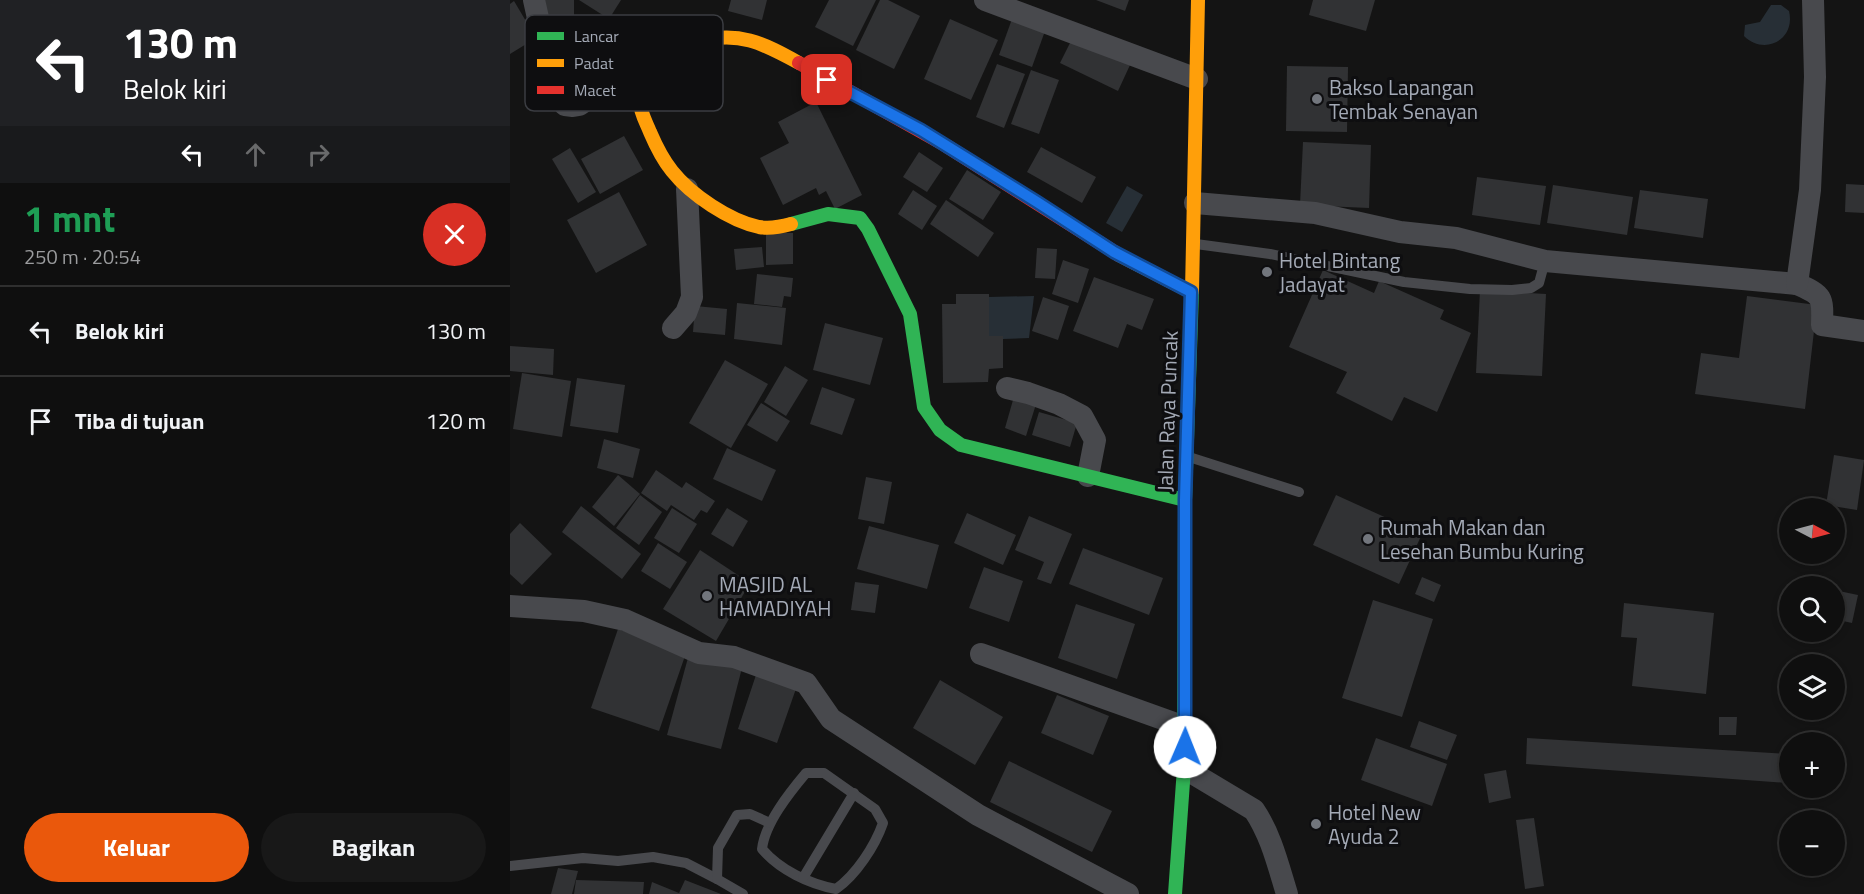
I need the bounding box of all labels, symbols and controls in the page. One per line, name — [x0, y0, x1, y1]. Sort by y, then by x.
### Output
text: 130 m — [123, 10, 238, 74]
legend — [525, 15, 723, 111]
icon: left — [24, 24, 102, 102]
text: Lancar — [574, 24, 619, 48]
text: Padat — [574, 51, 614, 75]
pin — [801, 54, 852, 105]
icon: arrive — [810, 63, 843, 96]
text: Belok kiri — [123, 68, 227, 109]
place label: Bakso Lapangan Tembak Senayan — [1329, 71, 1478, 127]
text: Macet — [574, 78, 616, 102]
marker: Bakso Lapangan Tembak Senayan — [1310, 92, 1324, 106]
icon: left — [176, 138, 209, 171]
icon: ahead — [239, 138, 272, 171]
icon: right — [302, 138, 335, 171]
text: 1 mnt — [24, 191, 115, 246]
button: close — [423, 203, 486, 266]
text: 250 m · 20:54 — [24, 241, 141, 272]
place label: Hotel Bintang Jadayat — [1279, 244, 1400, 300]
marker: Hotel Bintang Jadayat — [1260, 265, 1274, 279]
text: Belok kiri — [75, 314, 164, 348]
text: 130 m — [426, 314, 486, 348]
icon: left — [24, 315, 57, 348]
street label: Jalan Raya Puncak — [1148, 330, 1186, 492]
text: Tiba di tujuan — [75, 404, 204, 438]
text: 120 m — [426, 404, 486, 438]
icon: arrive — [24, 405, 57, 438]
north arrow — [1779, 498, 1845, 564]
map controls — [1779, 498, 1845, 876]
place label: Rumah Makan dan Lesehan Bumbu Kuring — [1380, 511, 1584, 567]
marker: Rumah Makan dan Lesehan Bumbu Kuring — [1361, 532, 1375, 546]
place label: MASJID AL HAMADIYAH — [719, 568, 832, 624]
button: search — [1779, 576, 1845, 642]
marker: MASJID AL HAMADIYAH — [700, 589, 714, 603]
button: layers — [1779, 654, 1845, 720]
position arrow — [1153, 715, 1217, 779]
button: + — [1779, 732, 1845, 798]
place label: Hotel New Ayuda 2 — [1328, 796, 1421, 852]
button: − — [1779, 810, 1845, 876]
button: Keluar — [24, 813, 249, 882]
button: Bagikan — [261, 813, 486, 882]
marker: Hotel New Ayuda 2 — [1309, 817, 1323, 831]

